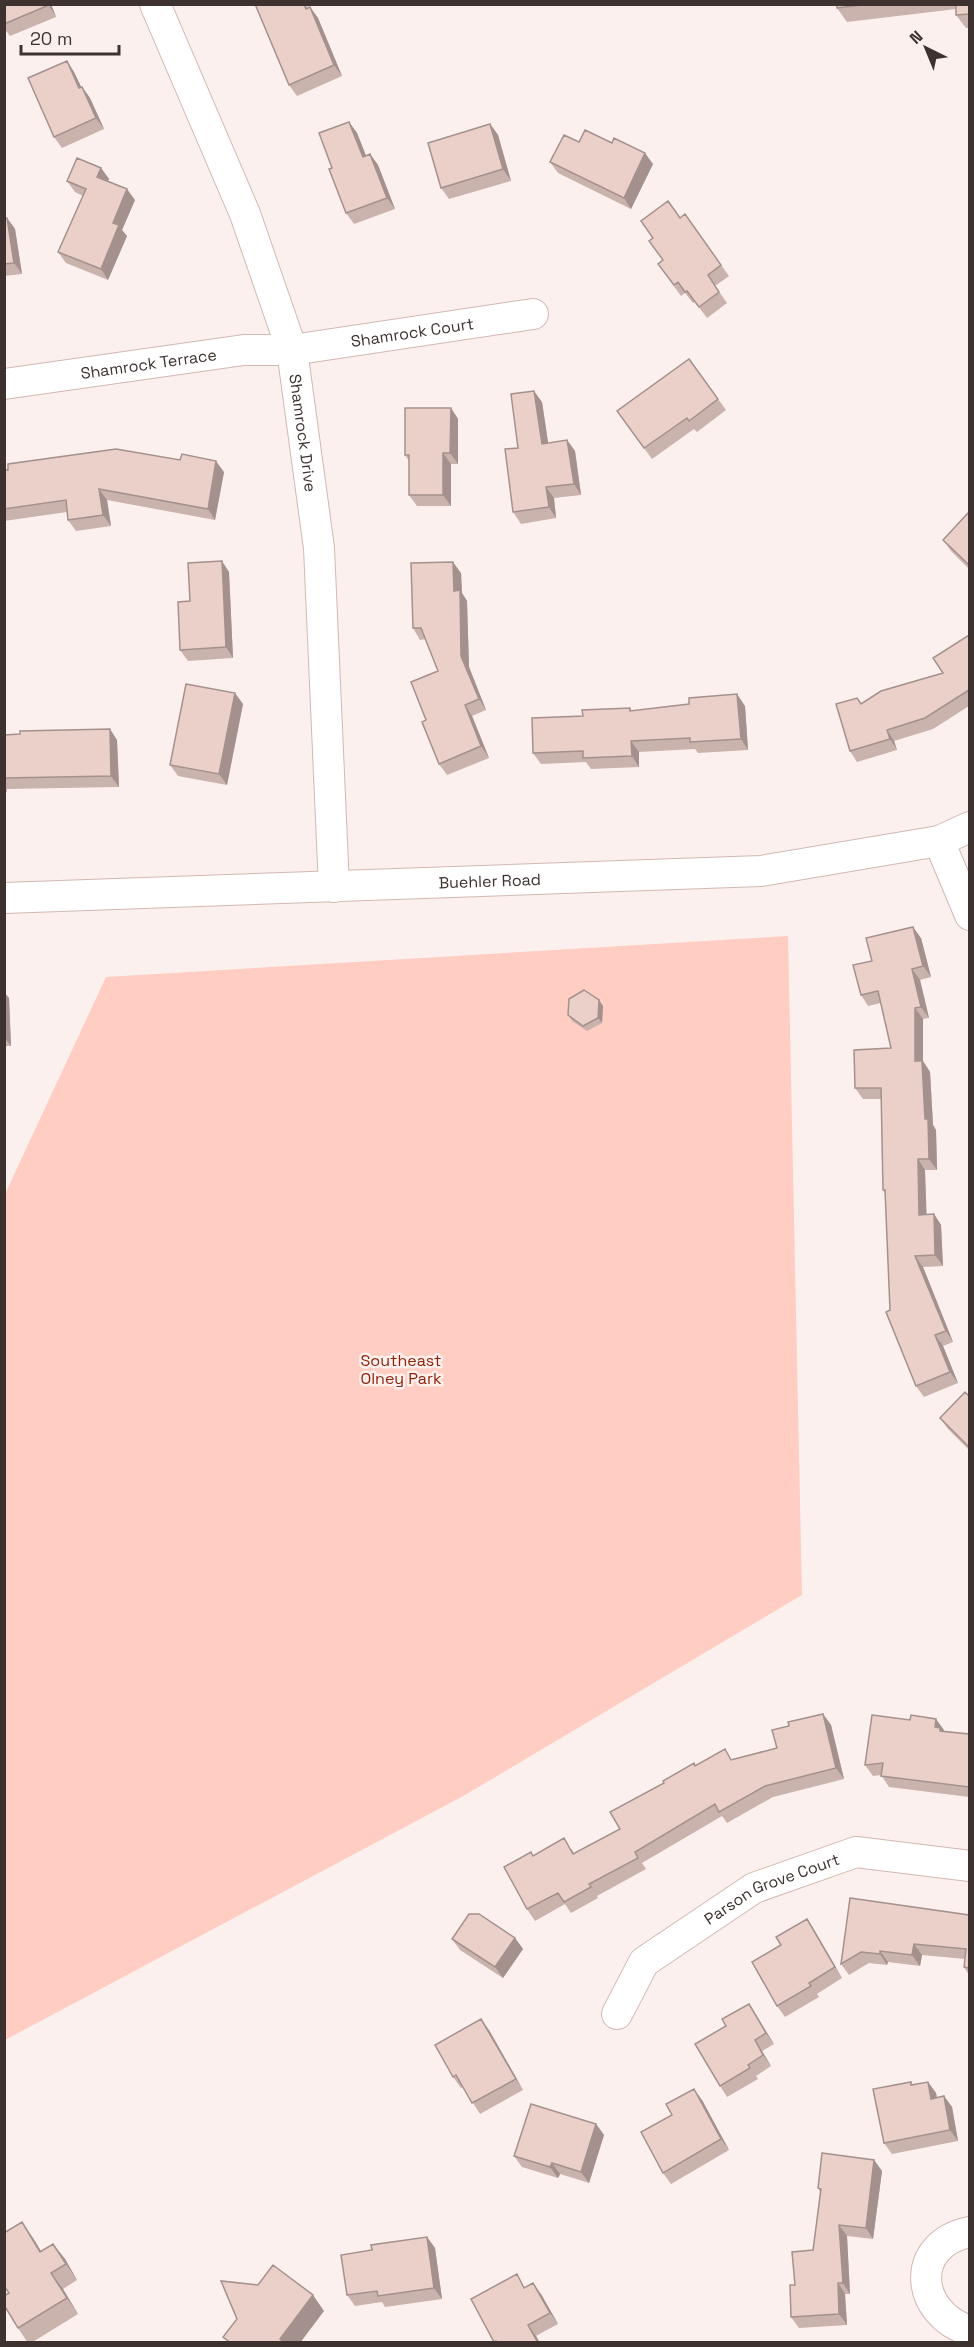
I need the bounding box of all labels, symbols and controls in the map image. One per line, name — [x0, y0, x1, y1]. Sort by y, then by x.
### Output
scale bar — [21, 18, 118, 56]
north arrow — [896, 18, 956, 78]
text: N — [905, 26, 927, 49]
text: 20 m — [30, 27, 73, 50]
street label: Shamrock Court — [349, 312, 475, 352]
street label: Shamrock Terrace — [79, 343, 218, 384]
street label: Shamrock Drive — [285, 373, 322, 493]
street label: Buehler Road — [438, 868, 541, 893]
park label: Southeast Olney Park — [360, 1350, 442, 1389]
street label: Parson Grove Court — [700, 1848, 842, 1929]

